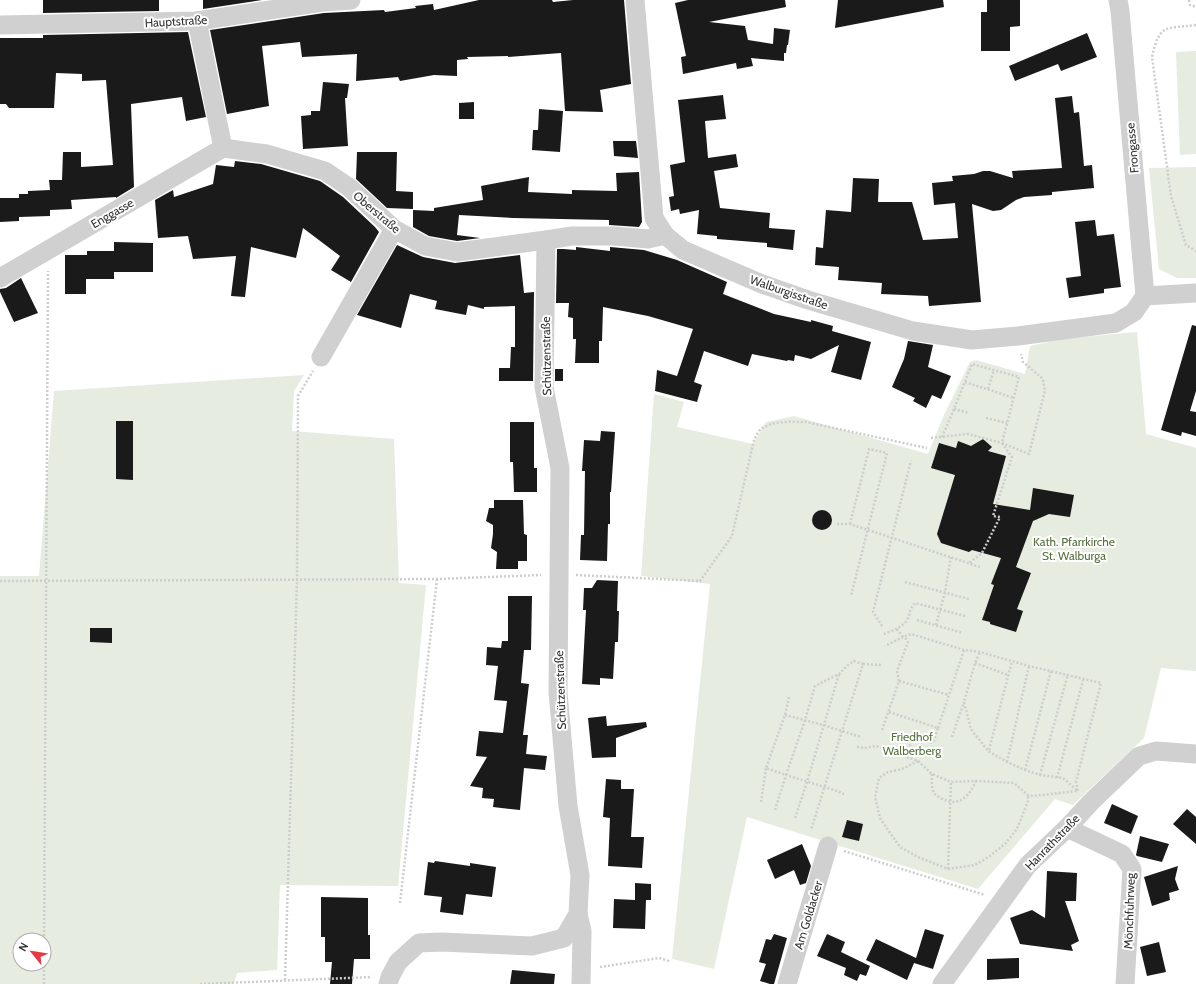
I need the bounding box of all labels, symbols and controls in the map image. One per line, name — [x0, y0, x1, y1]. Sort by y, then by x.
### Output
street label: Hauptstraße — [144, 12, 208, 30]
street label: Frongasse — [1122, 122, 1142, 174]
street label: Oberstraße — [350, 188, 404, 236]
street label: Enggasse — [88, 195, 136, 231]
street label: Walburgisstraße — [748, 272, 830, 312]
street label: Schützenstraße — [538, 316, 554, 396]
park label: Kath. Pfarrkirche St. Walburga — [1033, 534, 1115, 563]
street label: Schützenstraße — [551, 650, 569, 730]
park label: Friedhof Walberberg — [883, 729, 942, 758]
street label: Hanrathstraße — [1022, 811, 1082, 873]
street label: Mönchfuhrweg — [1120, 872, 1138, 949]
street label: Am Goldacker — [790, 879, 826, 951]
north arrow — [12, 932, 52, 972]
text: N — [15, 940, 31, 954]

